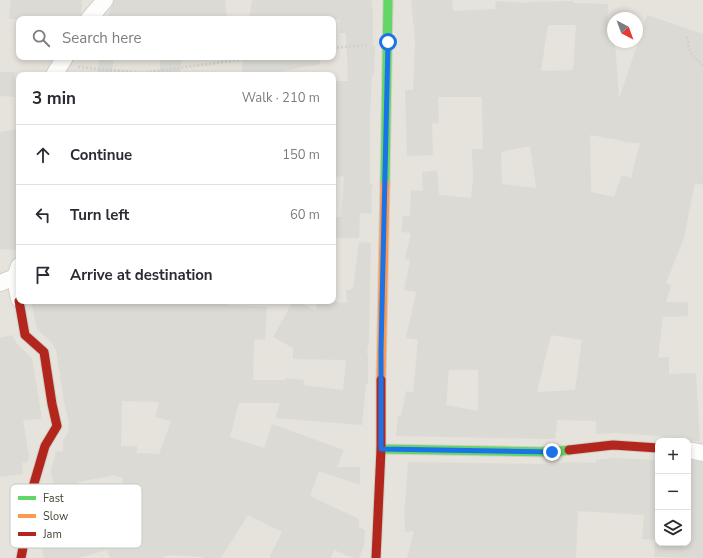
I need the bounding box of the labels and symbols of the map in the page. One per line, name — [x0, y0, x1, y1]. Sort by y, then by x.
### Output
north arrow — [607, 12, 643, 48]
route start — [379, 33, 397, 51]
route end — [543, 443, 561, 461]
legend — [10, 484, 142, 548]
text: Fast — [43, 491, 64, 506]
text: Slow — [43, 509, 68, 524]
text: Jam — [42, 527, 62, 542]

